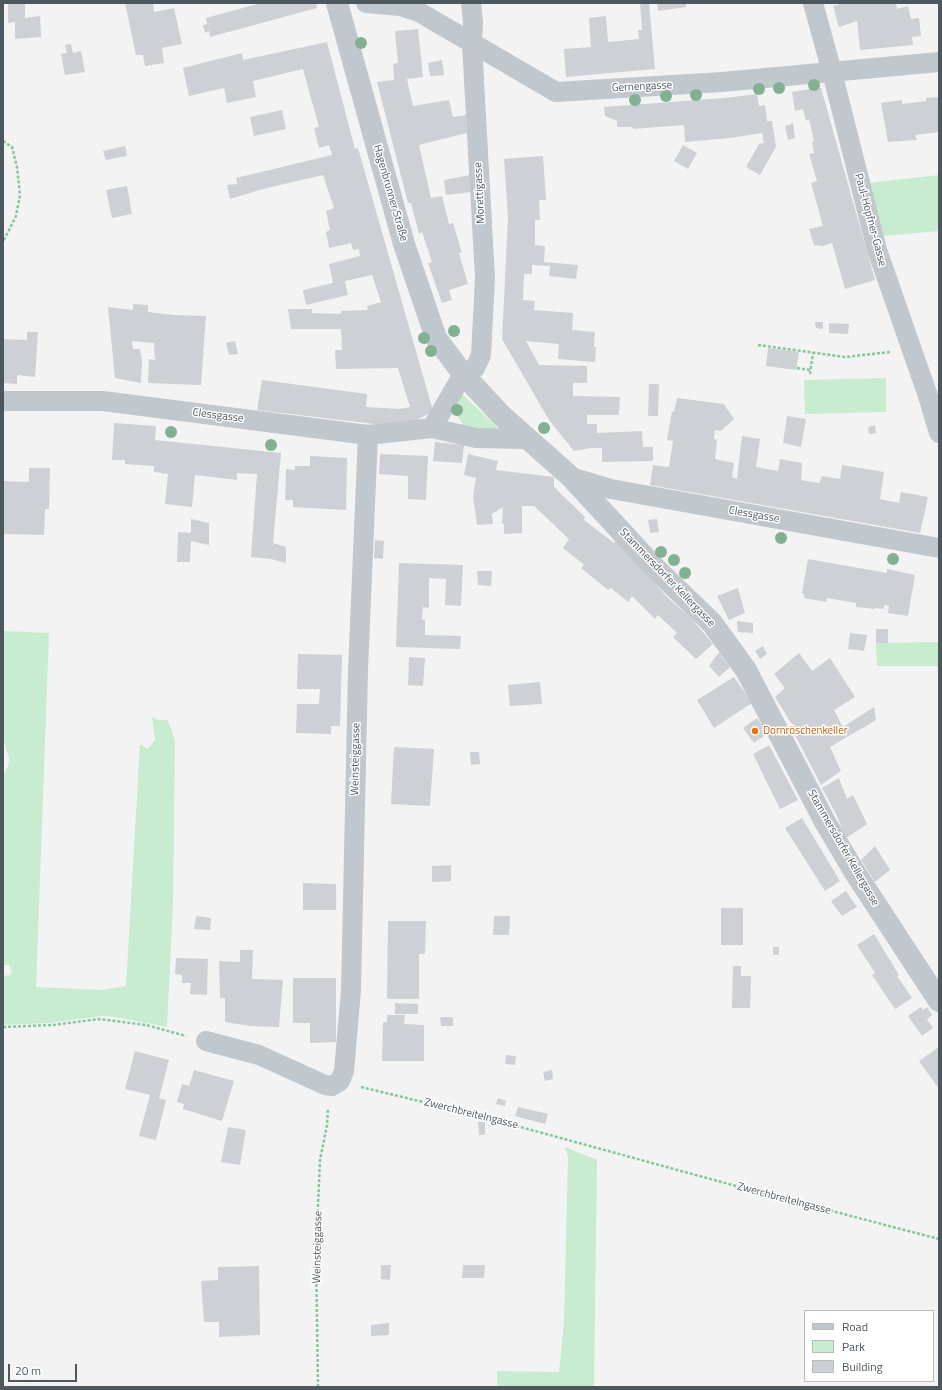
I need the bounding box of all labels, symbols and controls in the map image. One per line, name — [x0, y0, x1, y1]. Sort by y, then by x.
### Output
street label: Gernengasse — [611, 79, 673, 95]
street label: Hagenbrunner Straße — [370, 143, 410, 243]
street label: Morettigasse — [472, 162, 488, 224]
street label: Paul-Hopfner-Gasse — [851, 172, 889, 268]
street label: Clessgasse — [192, 406, 244, 426]
street label: Clessgasse — [728, 504, 780, 526]
street label: Stammersdorfer Kellergasse — [616, 526, 718, 630]
street label: Weinsteiggasse — [349, 722, 363, 796]
place label: Dornröschenkeller — [763, 724, 848, 738]
marker: Dornröschenkeller — [750, 726, 760, 736]
street label: Stammersdorfer Kellergasse — [804, 788, 882, 908]
street label: Zwerchbreitelngasse — [423, 1096, 519, 1132]
street label: Zwerchbreitelngasse — [736, 1180, 832, 1218]
street label: Weinsteiggasse — [311, 1210, 325, 1284]
legend — [804, 1310, 934, 1382]
text: Road — [842, 1317, 868, 1336]
text: Park — [842, 1337, 865, 1356]
scale bar — [10, 1356, 79, 1382]
text: Building — [842, 1357, 883, 1376]
text: 20 m — [15, 1361, 41, 1380]

